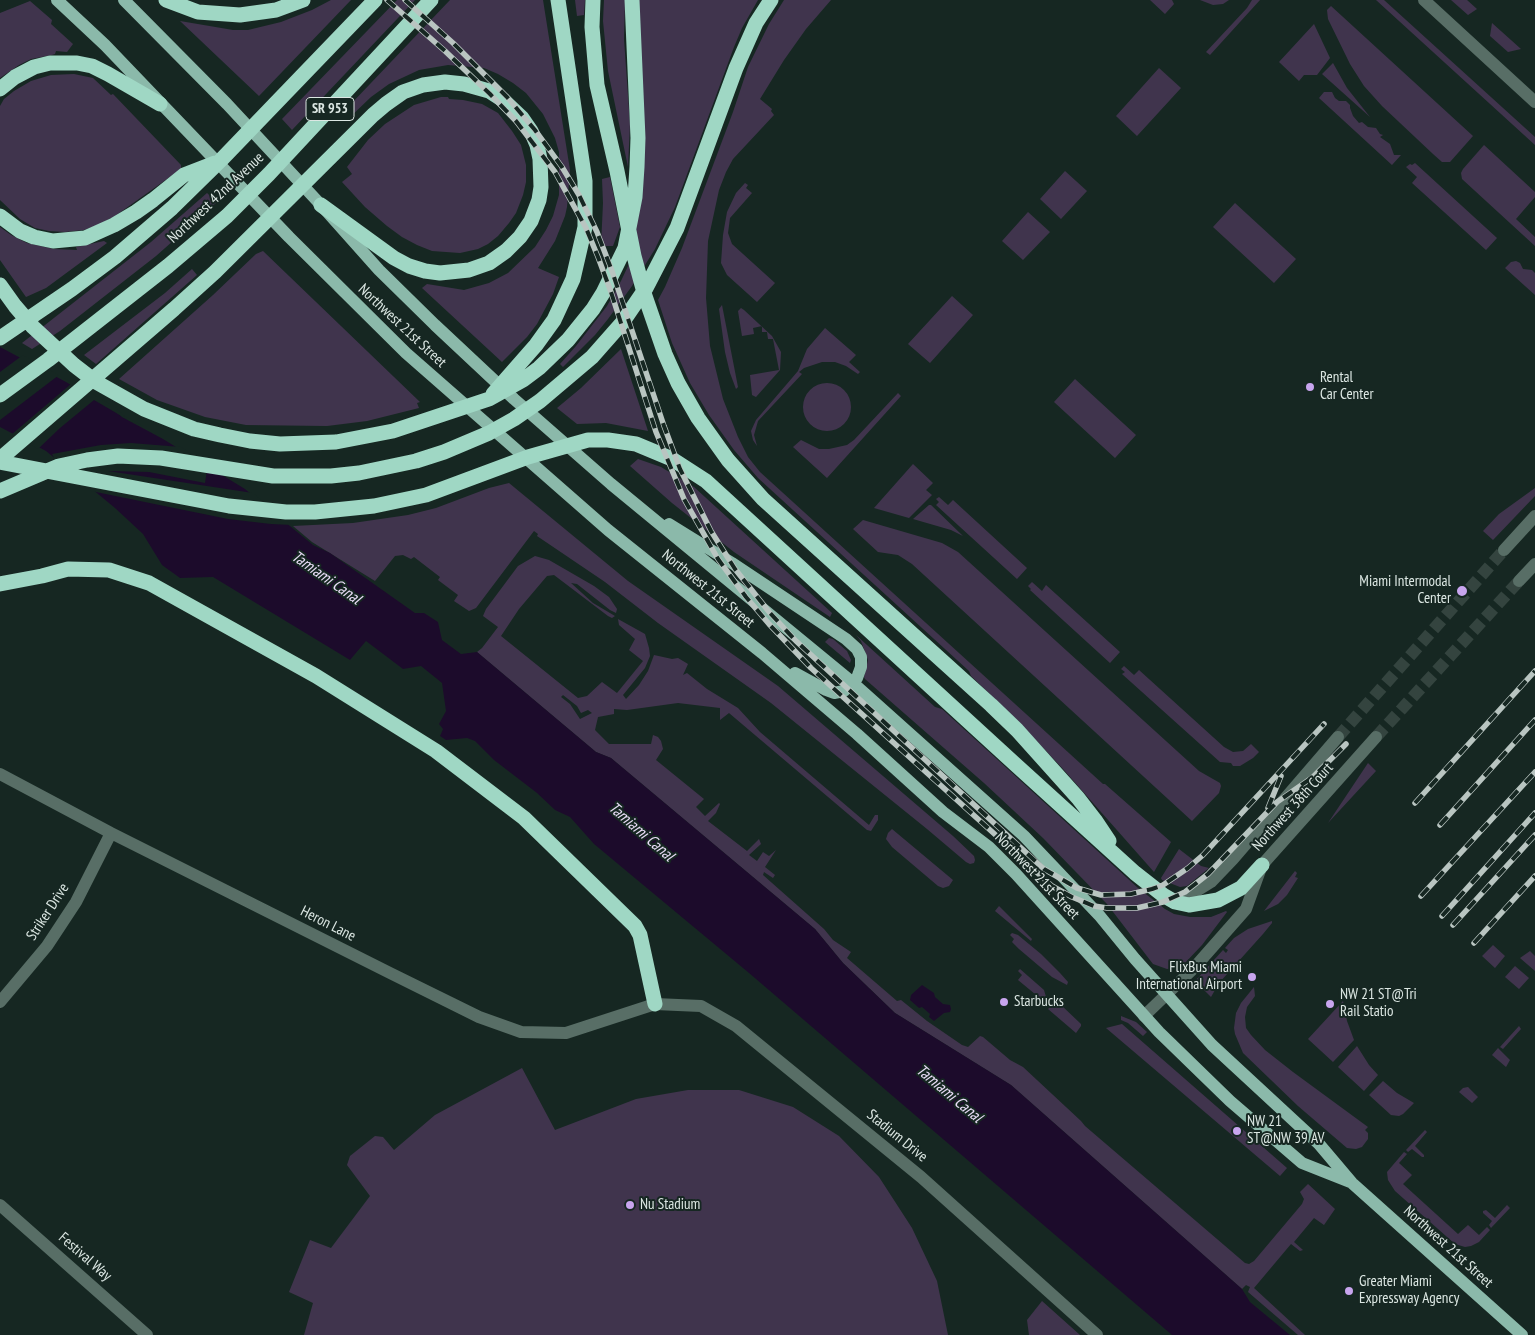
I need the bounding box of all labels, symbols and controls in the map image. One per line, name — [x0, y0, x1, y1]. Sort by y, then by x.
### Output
road number: SR 953 — [306, 98, 354, 120]
street label: Northwest 42nd Avenue — [164, 149, 268, 247]
street label: Northwest 21st Street — [354, 281, 450, 371]
place label: Rental Car Center — [1320, 369, 1374, 404]
marker: Rental Car Center — [1304, 381, 1316, 393]
street label: Northwest 21st Street — [658, 546, 758, 632]
water label: Tamiami Canal — [288, 547, 364, 609]
place label: Miami Intermodal Center — [1359, 573, 1451, 608]
marker: Miami Intermodal Center — [1455, 584, 1469, 598]
street label: Northwest 38th Court — [1249, 759, 1337, 855]
water label: Tamiami Canal — [604, 798, 678, 866]
street label: Northwest 21st Street — [991, 829, 1083, 923]
street label: Striker Drive — [23, 880, 73, 944]
street label: Heron Lane — [297, 903, 359, 945]
place label: FlixBus Miami International Airport — [1136, 959, 1242, 994]
marker: FlixBus Miami International Airport — [1246, 971, 1258, 983]
place label: NW 21 ST@Tri Rail Statio — [1340, 986, 1417, 1021]
place label: Starbucks — [1014, 993, 1064, 1011]
marker: Starbucks — [998, 996, 1010, 1008]
marker: NW 21 ST@Tri Rail Statio — [1324, 998, 1336, 1010]
water label: Tamiami Canal — [912, 1061, 986, 1127]
street label: Stadium Drive — [863, 1106, 931, 1166]
place label: NW 21 ST@NW 39 AV — [1247, 1113, 1324, 1148]
marker: NW 21 ST@NW 39 AV — [1231, 1125, 1243, 1137]
place label: Nu Stadium — [640, 1196, 700, 1214]
marker: Nu Stadium — [624, 1199, 636, 1211]
street label: Northwest 21st Street — [1400, 1202, 1496, 1292]
street label: Festival Way — [55, 1229, 115, 1285]
place label: Greater Miami Expressway Agency — [1359, 1273, 1459, 1308]
marker: Greater Miami Expressway Agency — [1343, 1285, 1355, 1297]

